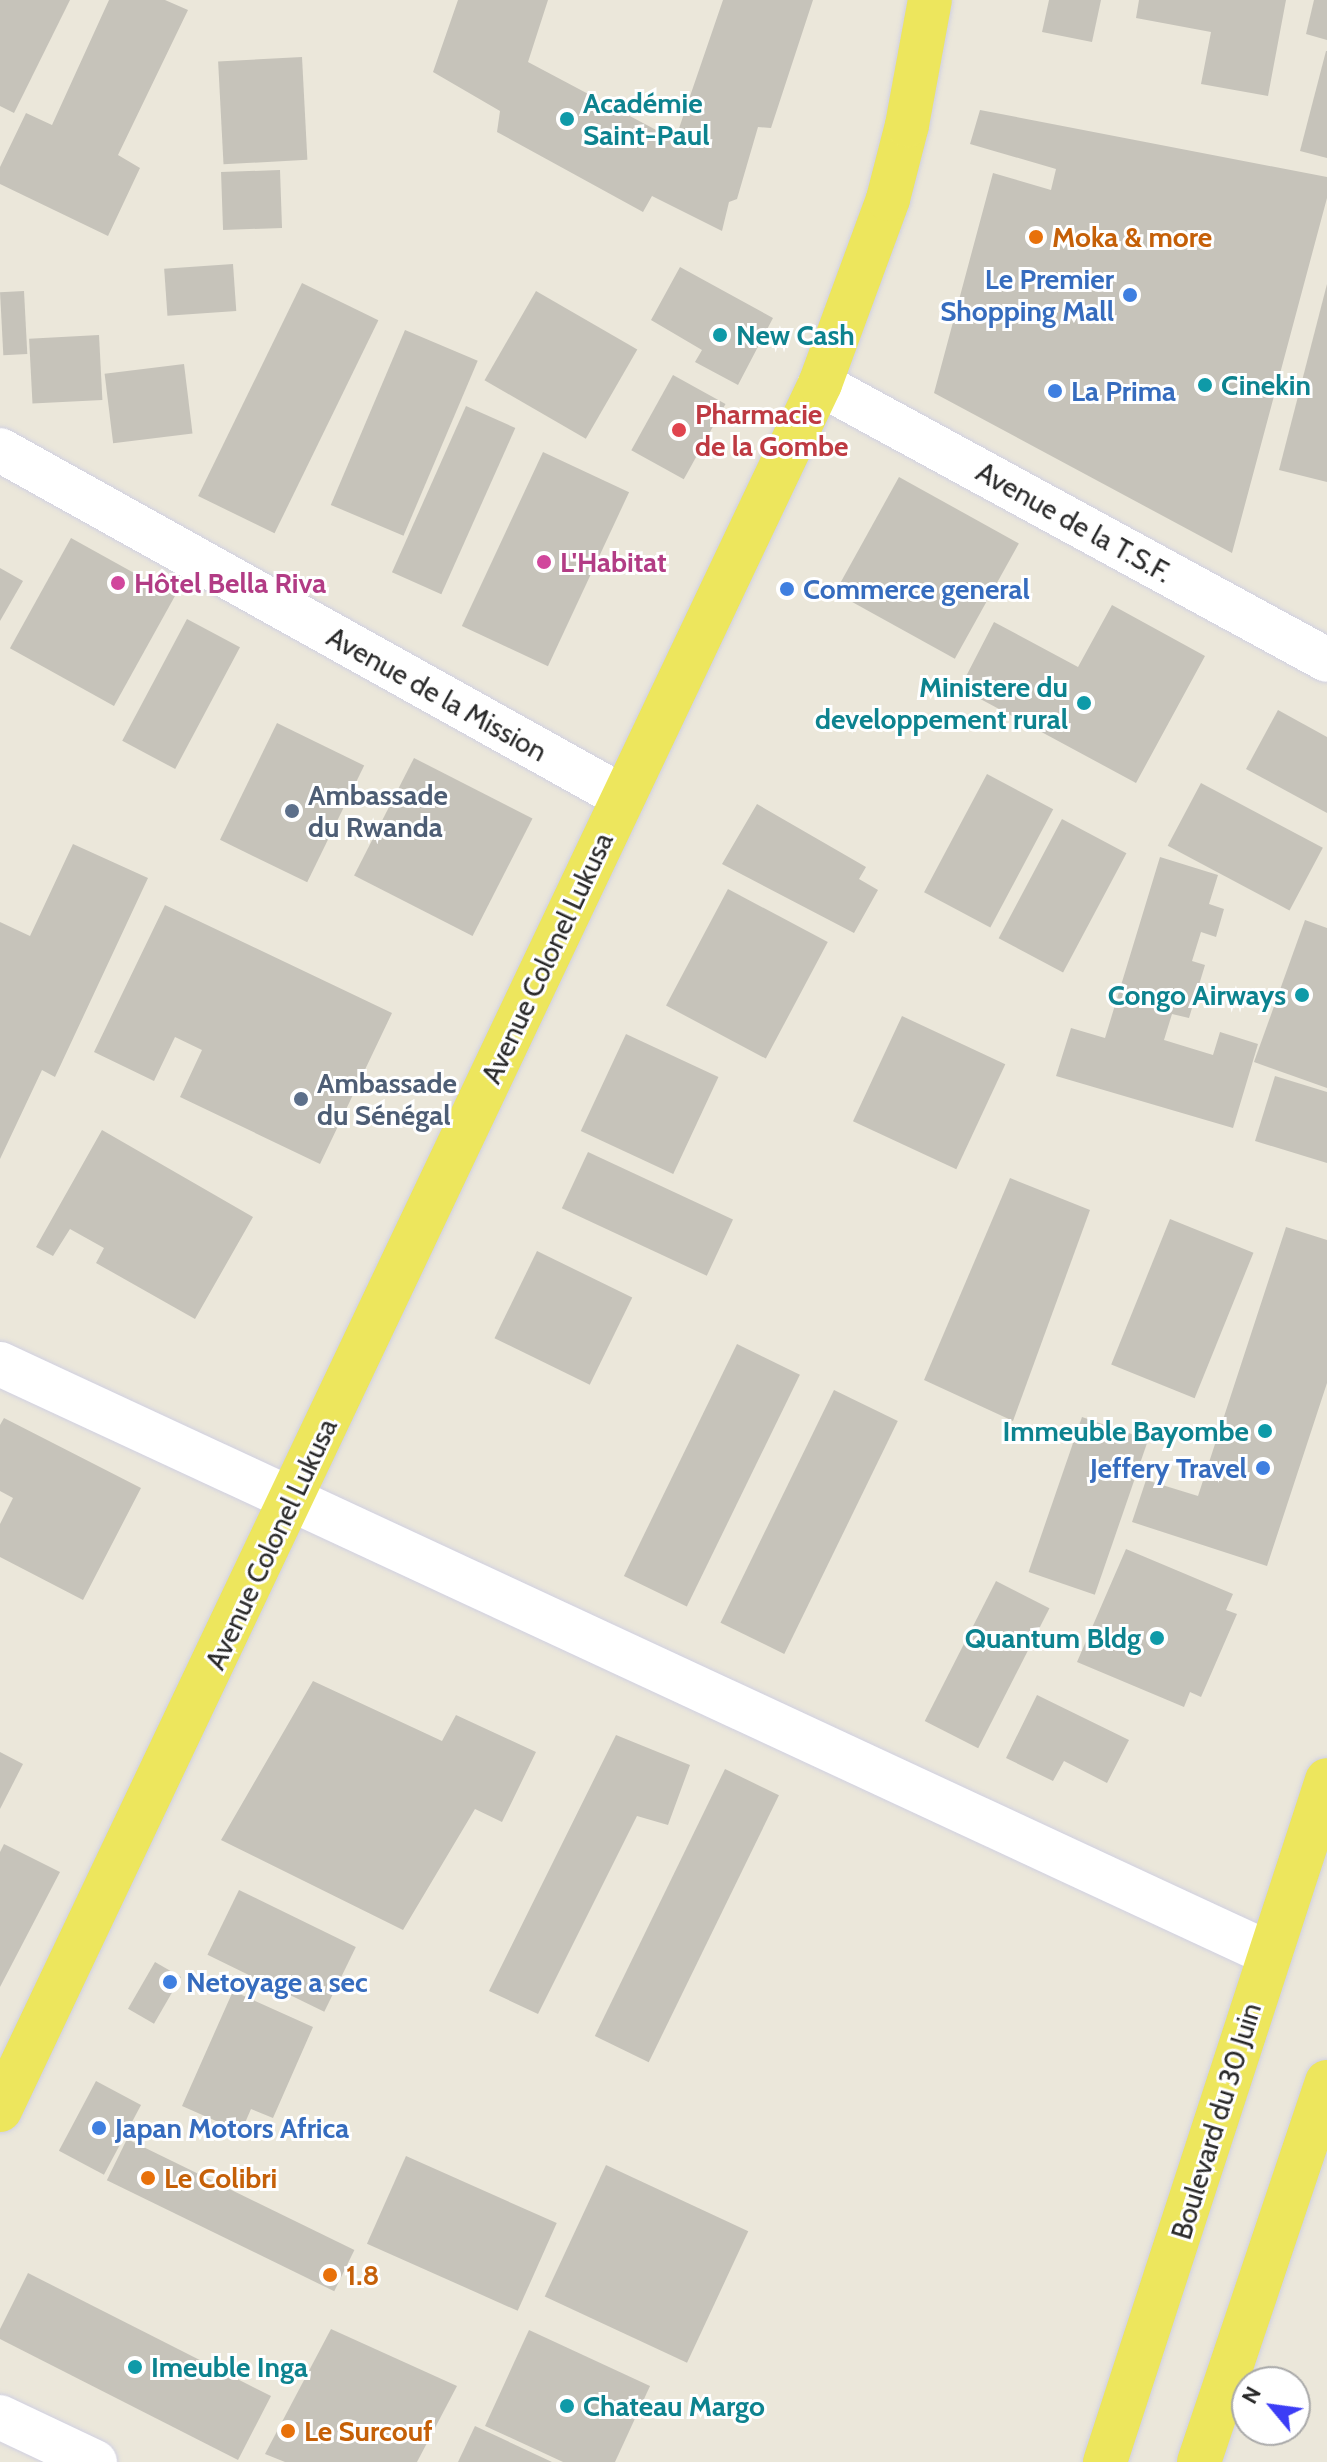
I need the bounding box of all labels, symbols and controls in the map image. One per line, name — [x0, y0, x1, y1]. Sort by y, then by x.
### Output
place label: Académie Saint-Paul — [583, 86, 710, 152]
marker: Académie Saint-Paul — [558, 110, 576, 128]
place label: Moka & more — [1052, 220, 1212, 254]
marker: Moka & more — [1027, 228, 1045, 246]
place label: Le Premier Shopping Mall — [940, 262, 1114, 328]
marker: Le Premier Shopping Mall — [1121, 286, 1139, 304]
place label: New Cash — [736, 318, 855, 352]
marker: New Cash — [711, 326, 729, 344]
place label: Cinekin — [1221, 368, 1311, 402]
place label: La Prima — [1071, 374, 1176, 408]
marker: Cinekin — [1196, 376, 1214, 394]
marker: La Prima — [1046, 382, 1064, 400]
place label: Pharmacie de la Gombe — [695, 397, 848, 463]
marker: Pharmacie de la Gombe — [670, 421, 688, 439]
street label: Avenue de la T.S.F. — [971, 454, 1177, 590]
place label: L'Habitat — [560, 545, 667, 579]
marker: L'Habitat — [535, 553, 553, 571]
place label: Hôtel Bella Riva — [134, 566, 326, 600]
place label: Commerce general — [803, 572, 1030, 606]
marker: Hôtel Bella Riva — [109, 574, 127, 592]
marker: Commerce general — [778, 580, 796, 598]
street label: Avenue de la Mission — [321, 620, 553, 768]
place label: Ministere du developpement rural — [815, 670, 1068, 736]
marker: Ministere du developpement rural — [1075, 694, 1093, 712]
place label: Ambassade du Rwanda — [308, 778, 448, 844]
marker: Ambassade du Rwanda — [283, 802, 301, 820]
street label: Avenue Colonel Lukusa — [474, 827, 620, 1089]
place label: Congo Airways — [1108, 978, 1286, 1012]
marker: Congo Airways — [1293, 986, 1311, 1004]
place label: Ambassade du Sénégal — [317, 1066, 457, 1132]
marker: Ambassade du Sénégal — [292, 1090, 310, 1108]
street label: Avenue Colonel Lukusa — [198, 1413, 344, 1675]
place label: Immeuble Bayombe — [1003, 1414, 1249, 1448]
marker: Immeuble Bayombe — [1256, 1422, 1274, 1440]
place label: Jeffery Travel — [1090, 1451, 1247, 1485]
marker: Jeffery Travel — [1254, 1459, 1272, 1477]
place label: Quantum Bldg — [965, 1621, 1141, 1655]
marker: Quantum Bldg — [1148, 1629, 1166, 1647]
place label: Netoyage a sec — [186, 1965, 368, 1999]
marker: Netoyage a sec — [161, 1973, 179, 1991]
street label: Boulevard du 30 Juin — [1164, 1999, 1268, 2243]
place label: Japan Motors Africa — [115, 2111, 349, 2145]
marker: Japan Motors Africa — [90, 2119, 108, 2137]
place label: Le Colibri — [164, 2161, 277, 2195]
marker: Le Colibri — [139, 2169, 157, 2187]
place label: 1.8 — [346, 2258, 379, 2292]
marker: 1.8 — [321, 2266, 339, 2284]
place label: Imeuble Inga — [151, 2350, 308, 2384]
marker: Imeuble Inga — [126, 2358, 144, 2376]
north arrow — [1231, 2366, 1311, 2446]
text: N — [1236, 2382, 1267, 2408]
place label: Chateau Margo — [583, 2389, 765, 2423]
marker: Chateau Margo — [558, 2397, 576, 2415]
place label: Le Surcouf — [304, 2414, 433, 2448]
marker: Le Surcouf — [279, 2422, 297, 2440]

